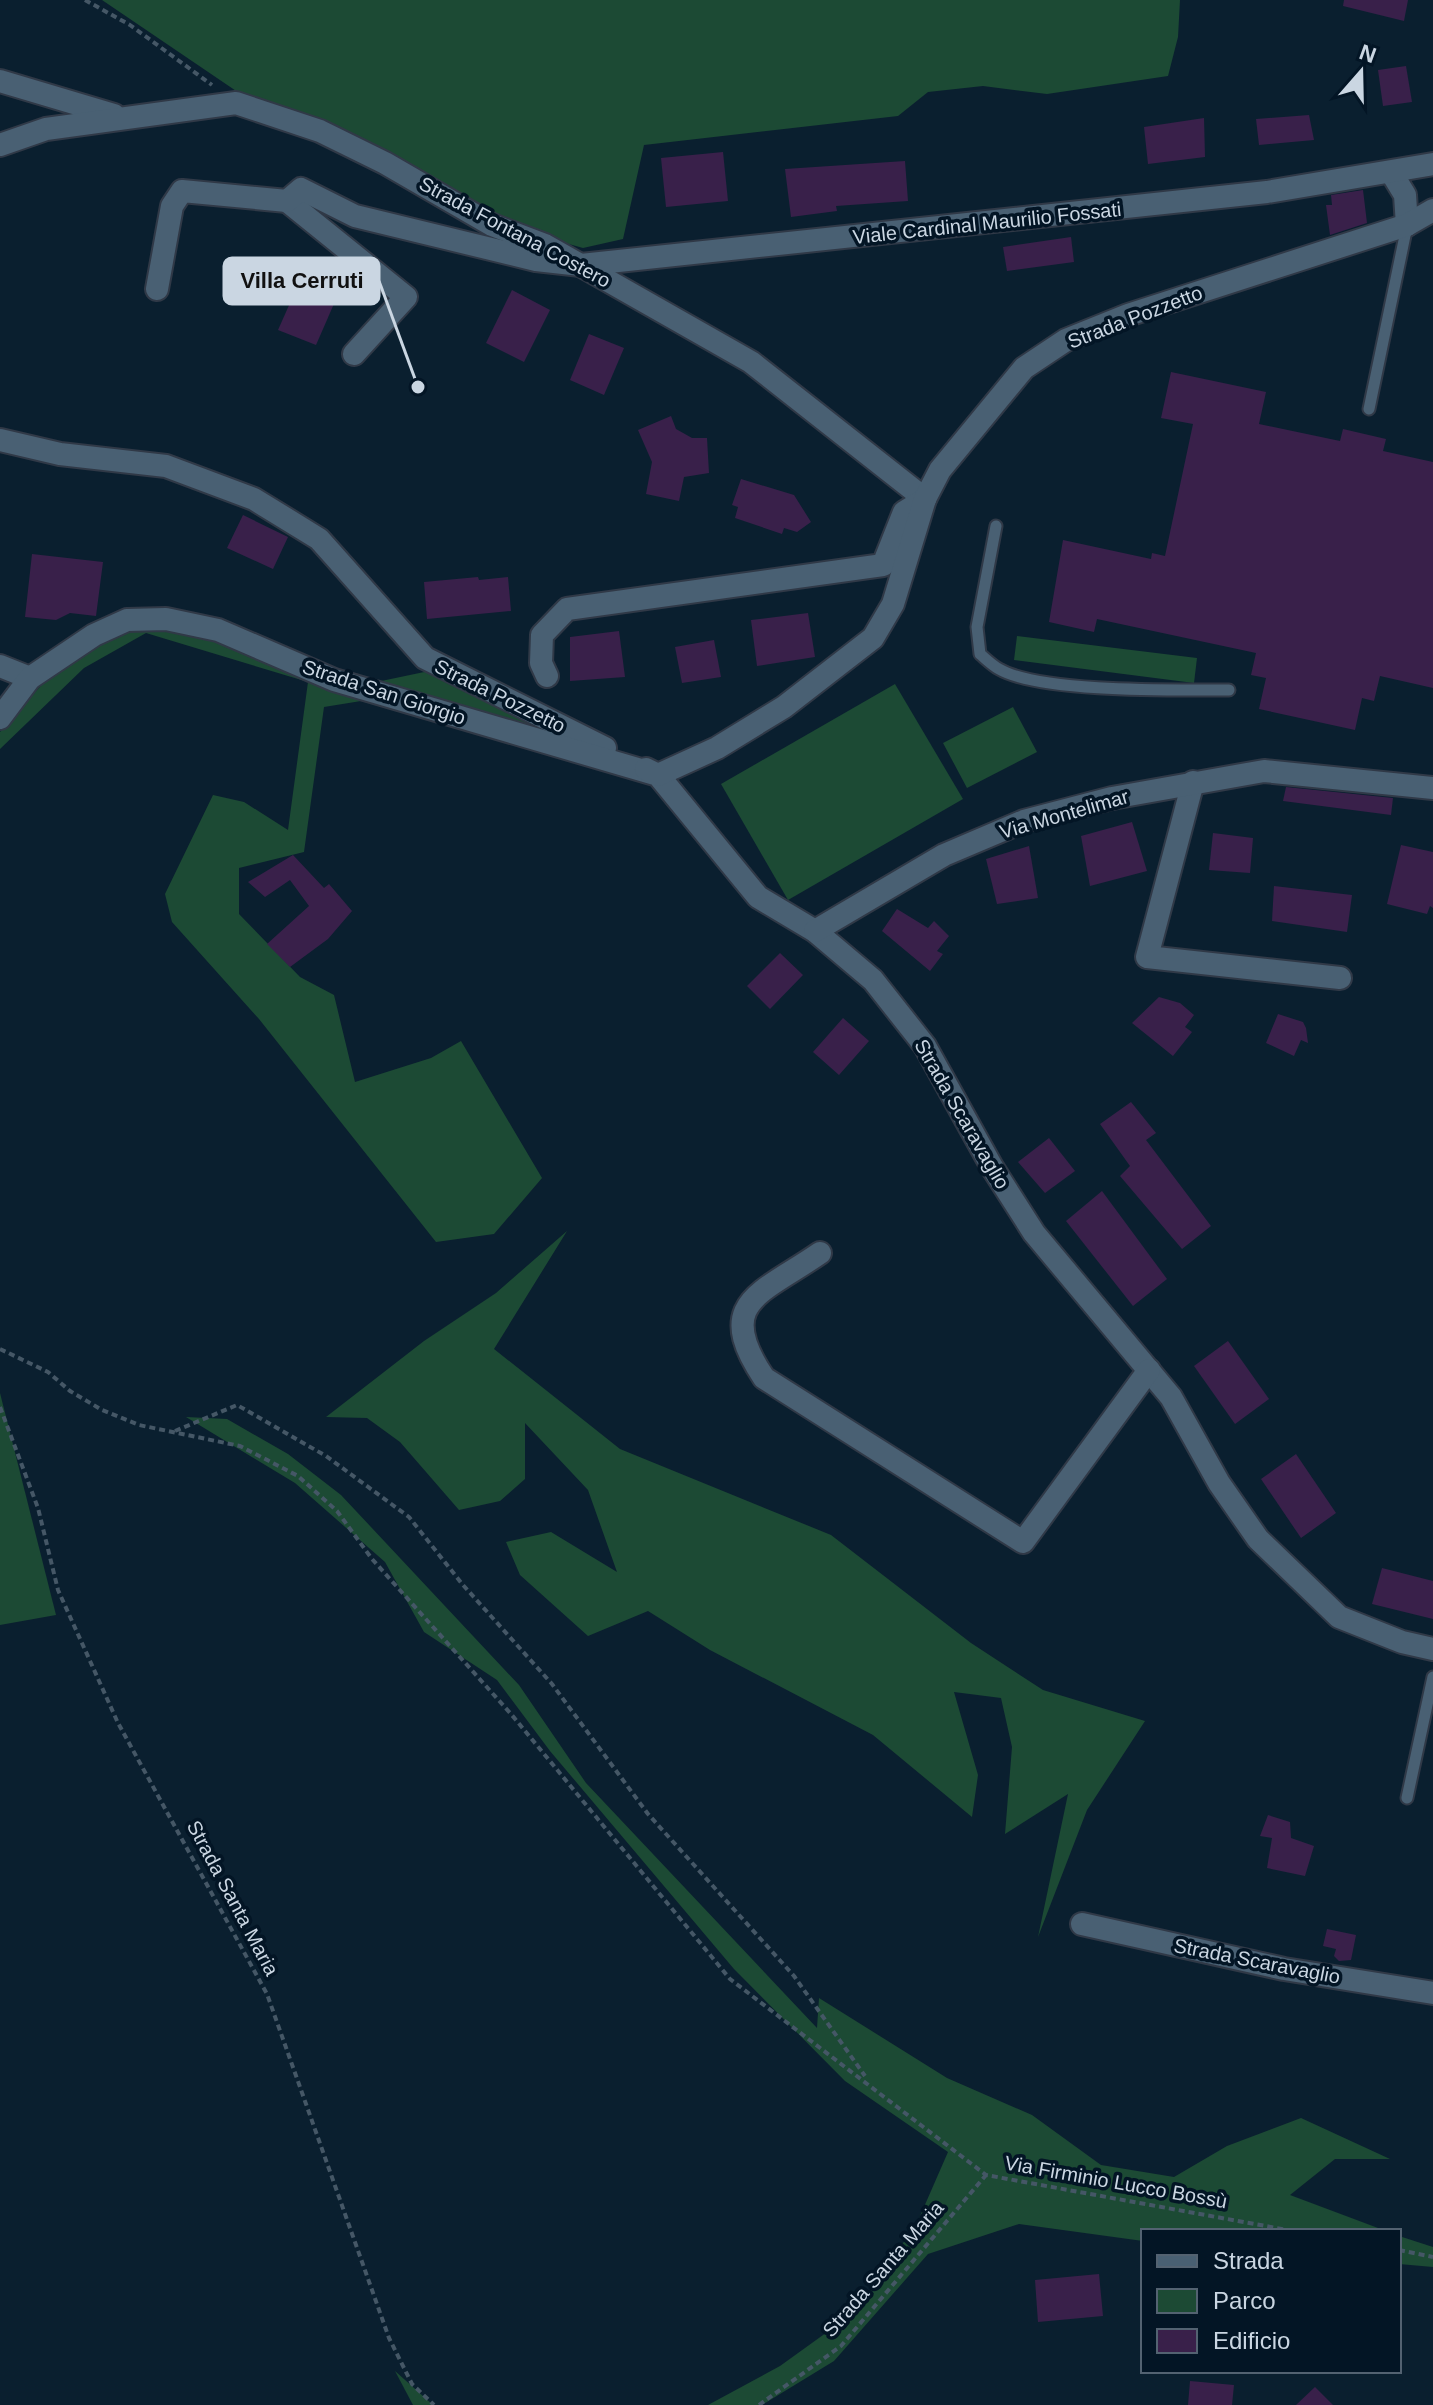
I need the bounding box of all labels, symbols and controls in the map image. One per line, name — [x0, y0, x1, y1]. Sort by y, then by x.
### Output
north arrow — [1321, 32, 1401, 112]
text: N — [1356, 39, 1379, 68]
street label: Strada Fontana Costero — [416, 172, 614, 292]
street label: Viale Cardinal Maurilio Fossati — [852, 198, 1122, 248]
callout: Villa Cerruti — [224, 258, 379, 304]
text: Villa Cerruti — [240, 268, 364, 293]
street label: Strada Pozzetto — [1065, 281, 1205, 353]
street label: Strada San Giorgio — [300, 655, 468, 729]
street label: Strada Pozzetto — [431, 655, 569, 737]
street label: Via Montelimar — [997, 785, 1131, 843]
street label: Strada Scaravaglio — [910, 1035, 1014, 1193]
street label: Strada Santa Maria — [183, 1817, 284, 1980]
street label: Strada Scaravaglio — [1172, 1934, 1342, 1988]
street label: Via Firminio Lucco Bossù — [1003, 2152, 1229, 2212]
street label: Strada Santa Maria — [818, 2196, 948, 2341]
legend — [1141, 2229, 1401, 2373]
text: Strada — [1213, 2247, 1284, 2274]
text: Parco — [1213, 2287, 1276, 2314]
text: Edificio — [1213, 2327, 1290, 2354]

